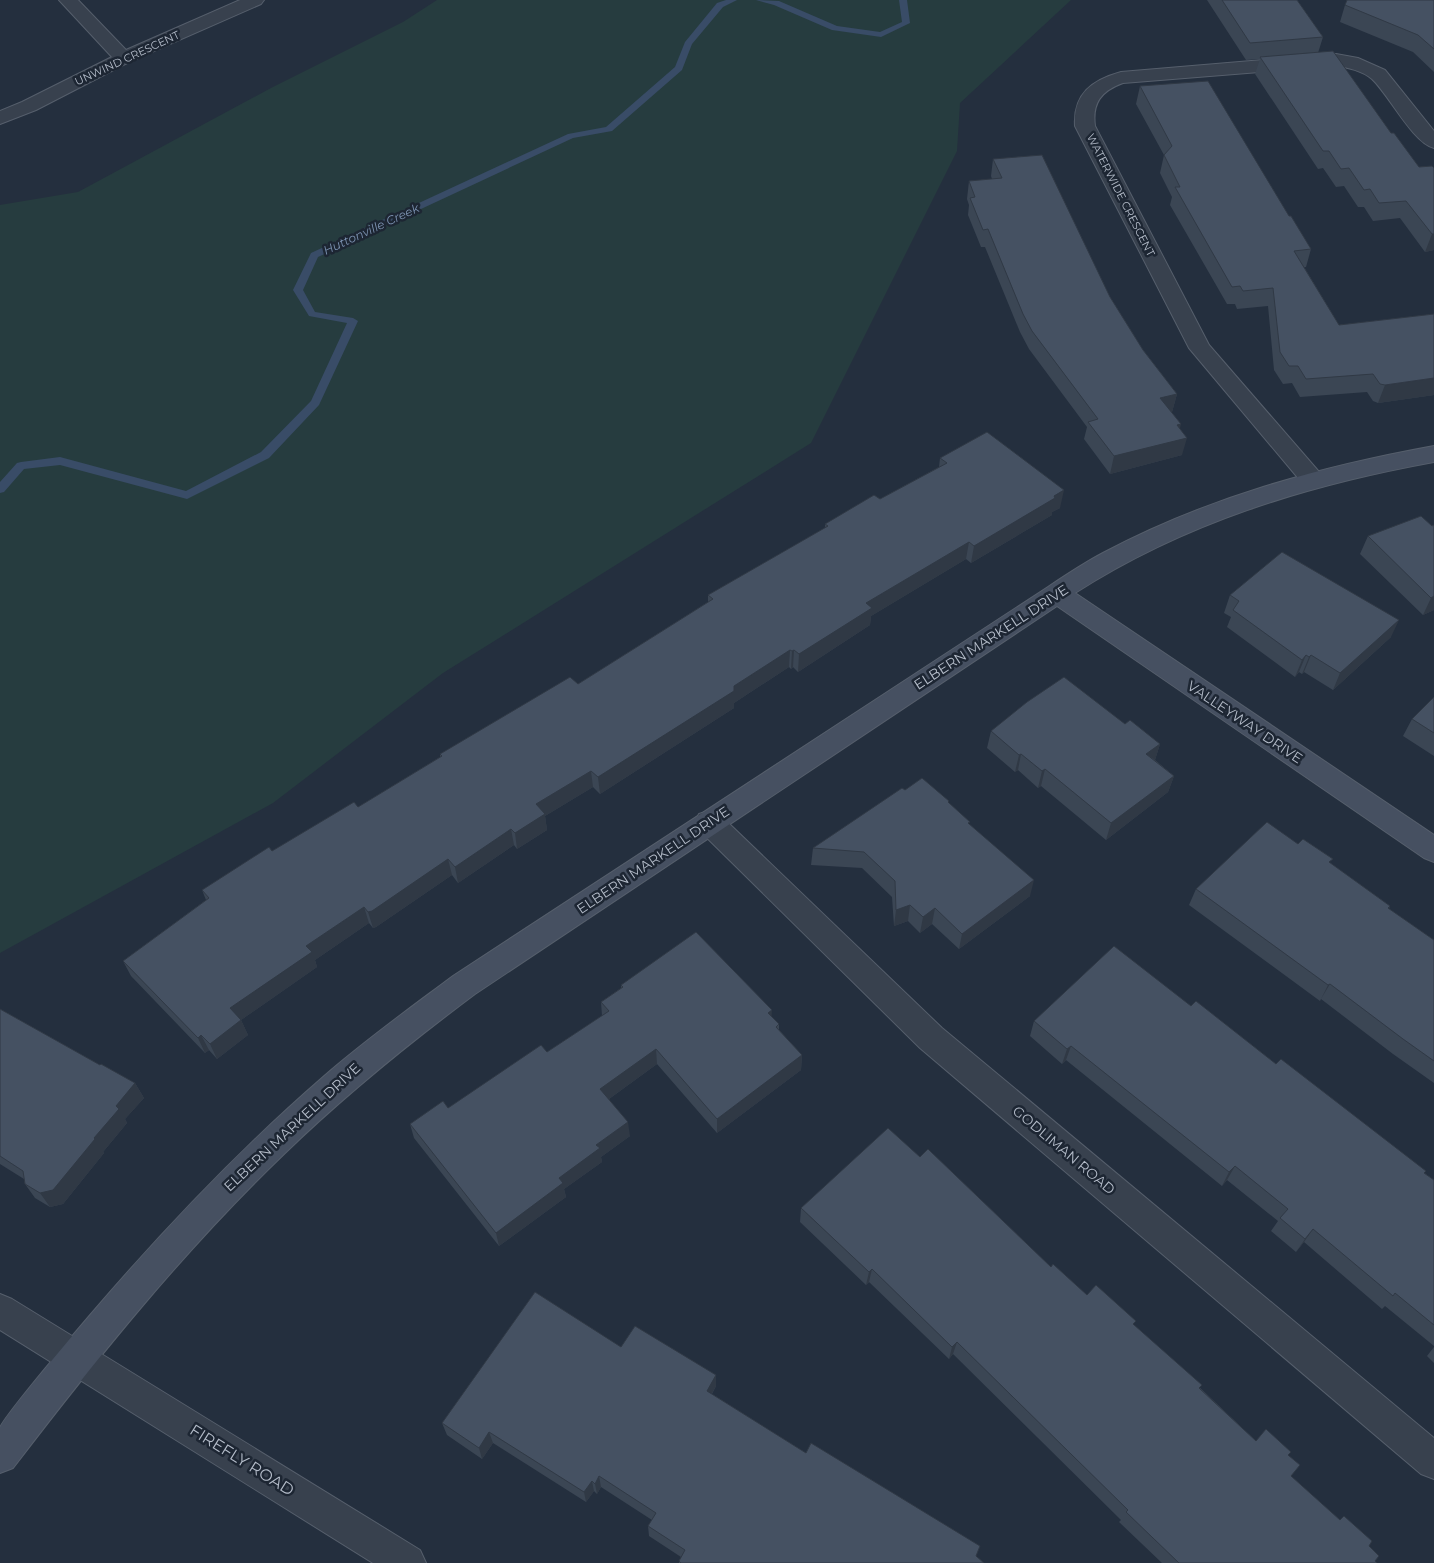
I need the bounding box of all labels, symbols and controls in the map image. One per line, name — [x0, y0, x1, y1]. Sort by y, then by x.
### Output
street label: UNWIND CRESCENT — [72, 27, 182, 88]
street label: WATERWIDE CRESCENT — [1084, 131, 1158, 259]
water label: Huttonville Creek — [321, 200, 422, 258]
street label: ELBERN MARKELL DRIVE — [910, 580, 1072, 694]
street label: VALLEYWAY DRIVE — [1184, 677, 1306, 767]
street label: ELBERN MARKELL DRIVE — [573, 802, 733, 918]
street label: ELBERN MARKELL DRIVE — [220, 1059, 364, 1195]
street label: GODLIMAN ROAD — [1009, 1102, 1119, 1198]
street label: FIREFLY ROAD — [186, 1420, 298, 1500]

